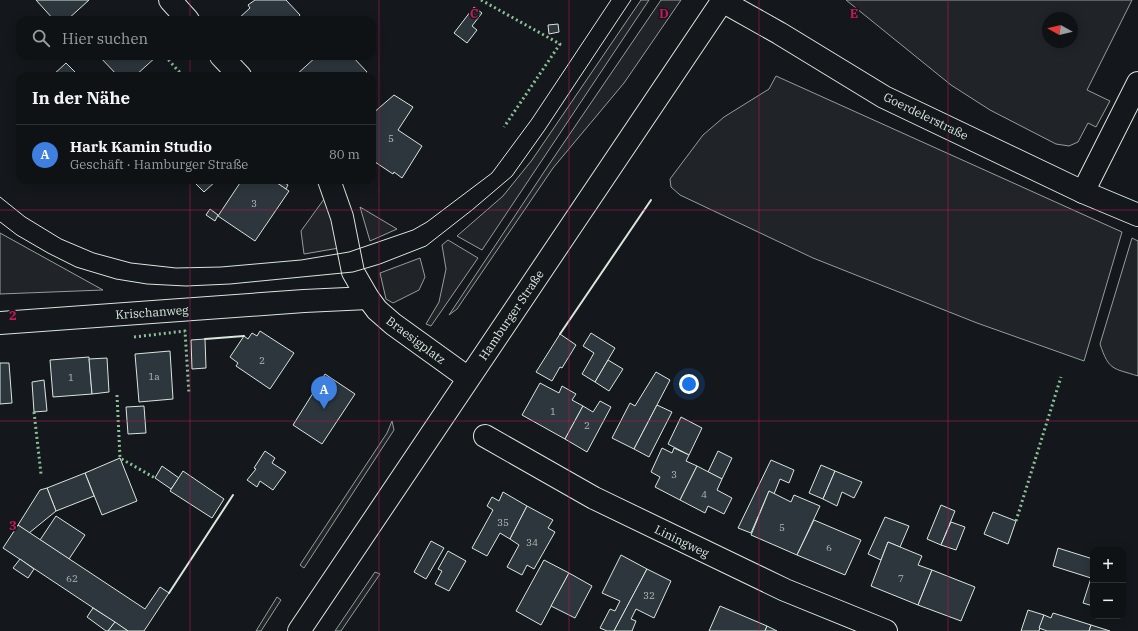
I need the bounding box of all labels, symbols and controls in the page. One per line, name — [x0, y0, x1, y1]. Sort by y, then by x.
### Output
text: C — [470, 5, 479, 22]
text: D — [659, 5, 669, 22]
text: E — [850, 5, 858, 22]
north arrow — [1042, 12, 1078, 48]
search box — [16, 16, 376, 60]
icon: search — [30, 27, 52, 49]
text: Hier suchen — [62, 29, 148, 48]
text: In der Nähe — [32, 87, 130, 109]
street label: Goerdelerstraße — [881, 89, 971, 143]
house number: 5 — [388, 132, 394, 145]
text: Hark Kamin Studio — [70, 137, 212, 156]
text: A — [40, 146, 50, 163]
text: 80 m — [329, 146, 360, 163]
text: Geschäft · Hamburger Straße — [70, 156, 248, 173]
house number: 3 — [251, 197, 257, 210]
street label: Hamburger Straße — [475, 267, 547, 363]
street label: Krischanweg — [115, 302, 190, 322]
text: 2 — [9, 307, 17, 324]
street label: Braesigplatz — [383, 313, 449, 367]
house number: 2 — [259, 354, 265, 367]
house number: 1a — [148, 370, 160, 383]
house number: 1 — [68, 371, 74, 384]
your location — [679, 374, 699, 394]
pin: A — [311, 376, 337, 409]
house number: 1 — [550, 405, 556, 418]
house number: 2 — [584, 419, 590, 432]
house number: 3 — [671, 468, 677, 481]
house number: 4 — [701, 488, 707, 501]
house number: 35 — [497, 516, 509, 529]
text: 3 — [9, 517, 17, 534]
street label: Liningweg — [652, 521, 712, 561]
house number: 5 — [779, 521, 785, 534]
house number: 34 — [526, 536, 538, 549]
house number: 6 — [826, 541, 832, 554]
map controls — [1090, 547, 1126, 619]
button: + — [1090, 547, 1126, 583]
house number: 62 — [66, 572, 78, 585]
house number: 7 — [898, 572, 904, 585]
button: − — [1090, 583, 1126, 619]
house number: 32 — [643, 589, 655, 602]

